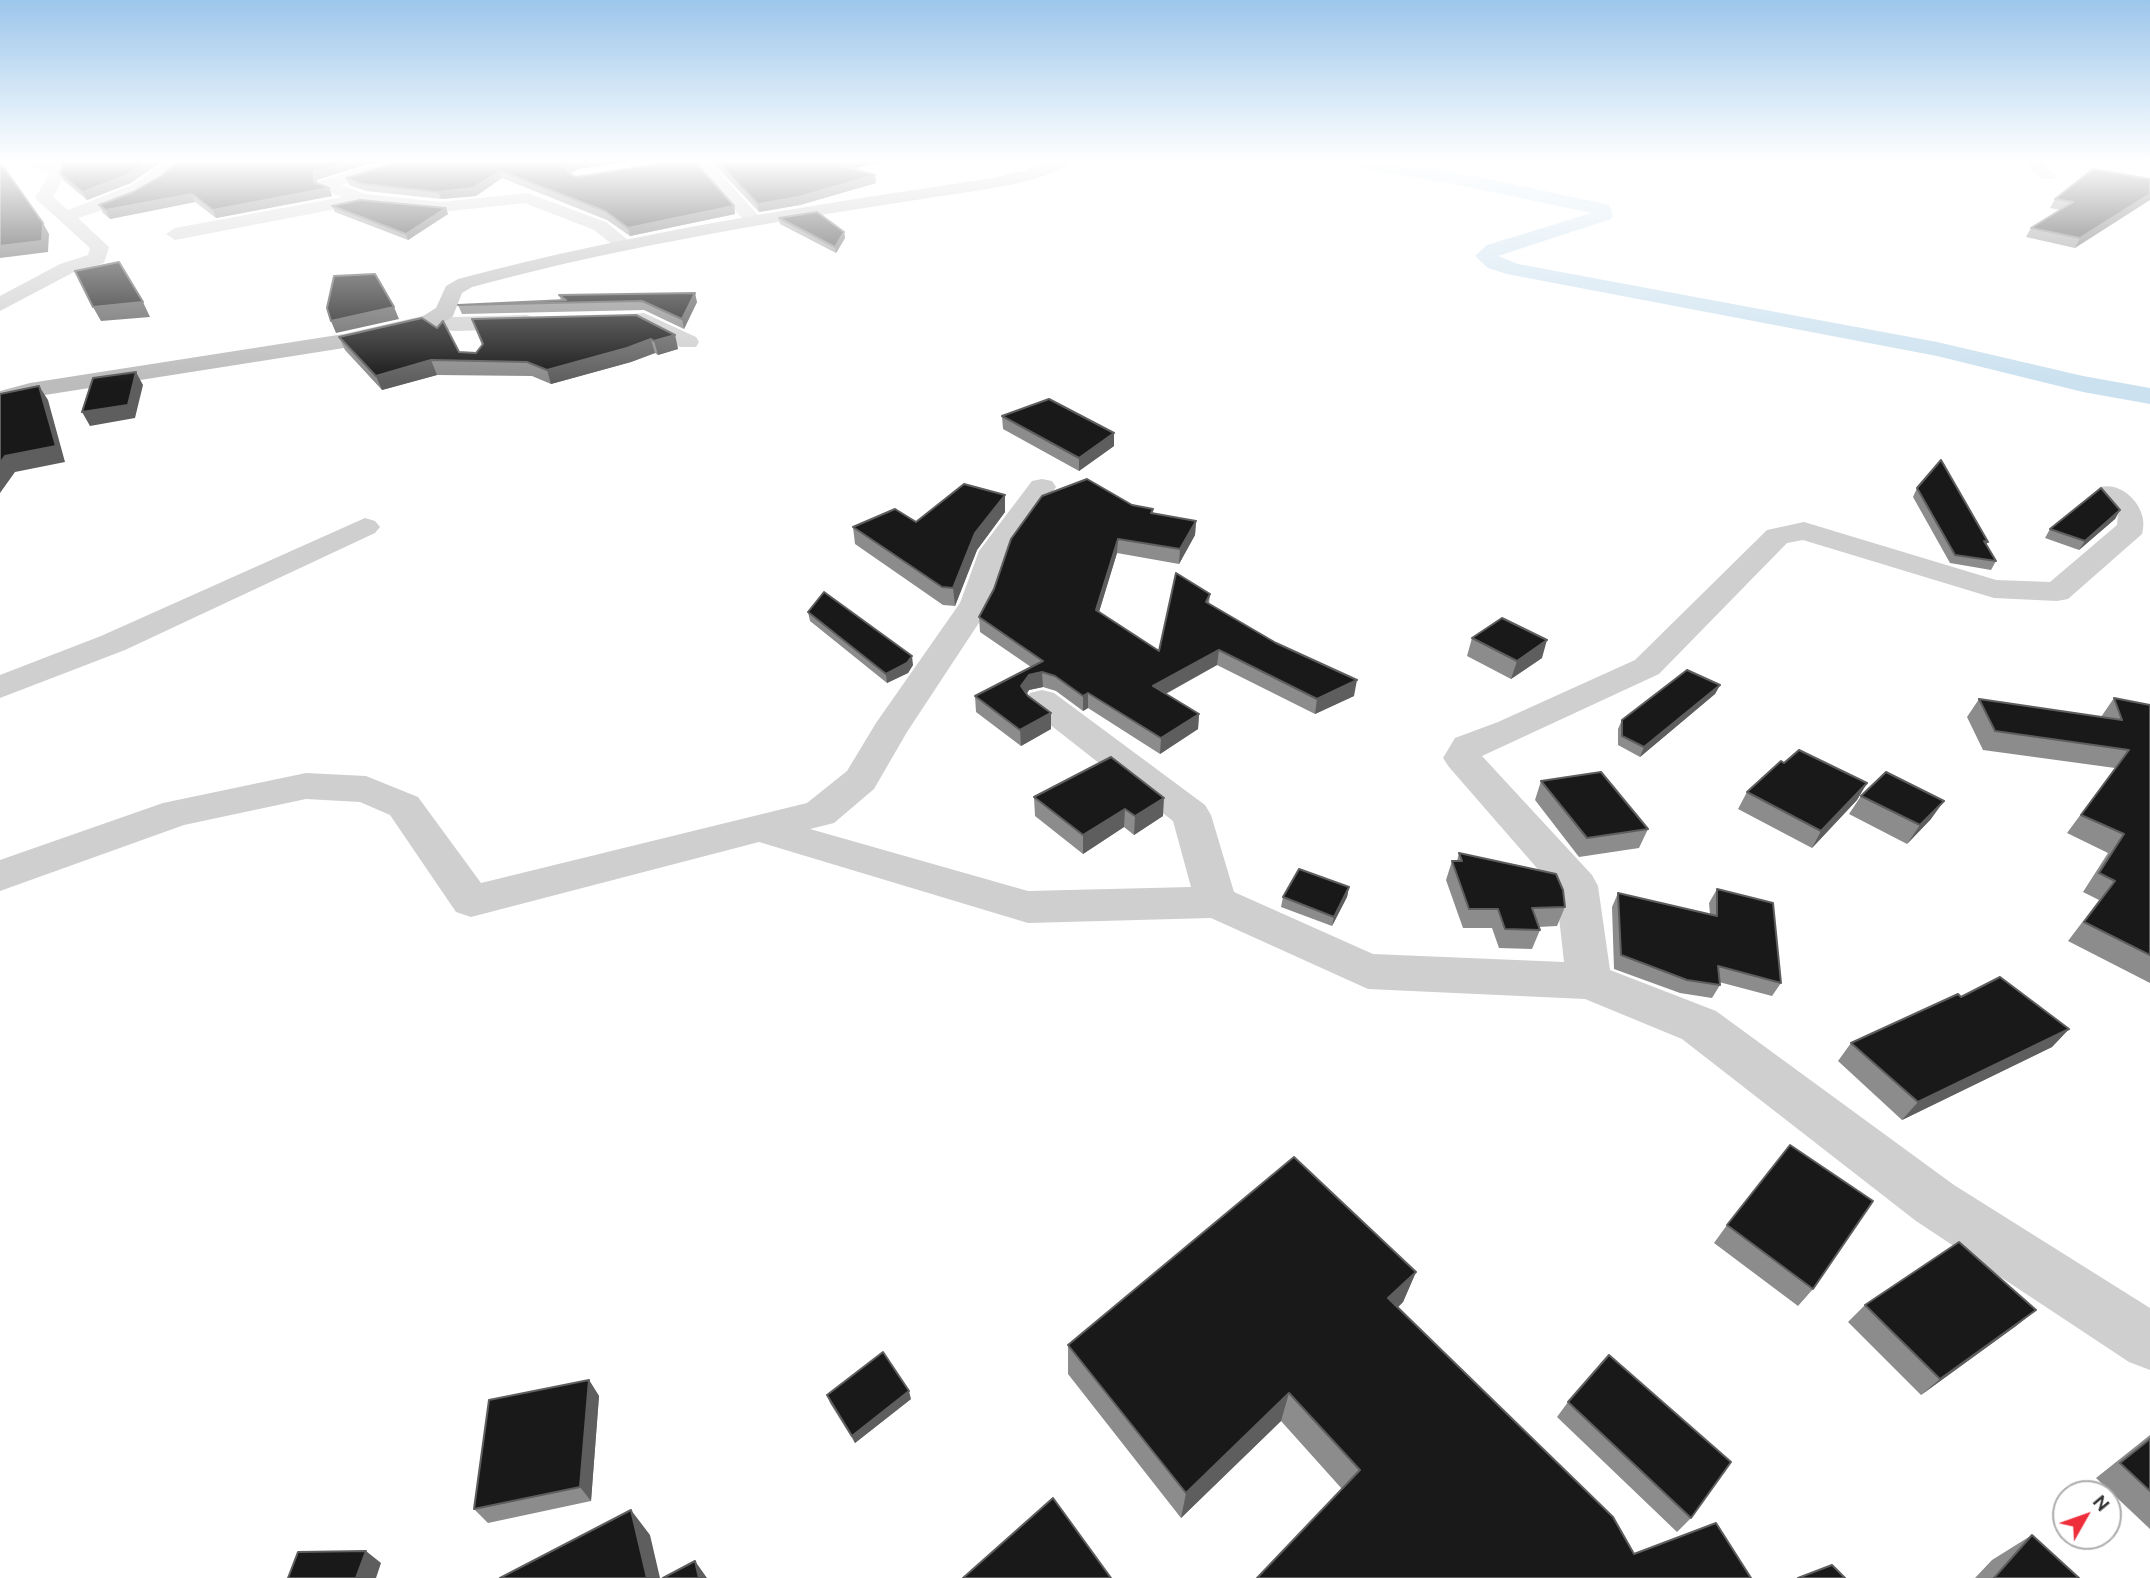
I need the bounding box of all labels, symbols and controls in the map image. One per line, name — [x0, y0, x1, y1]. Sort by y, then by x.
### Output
north arrow — [2052, 1480, 2122, 1550]
text: N — [2089, 1490, 2115, 1515]

